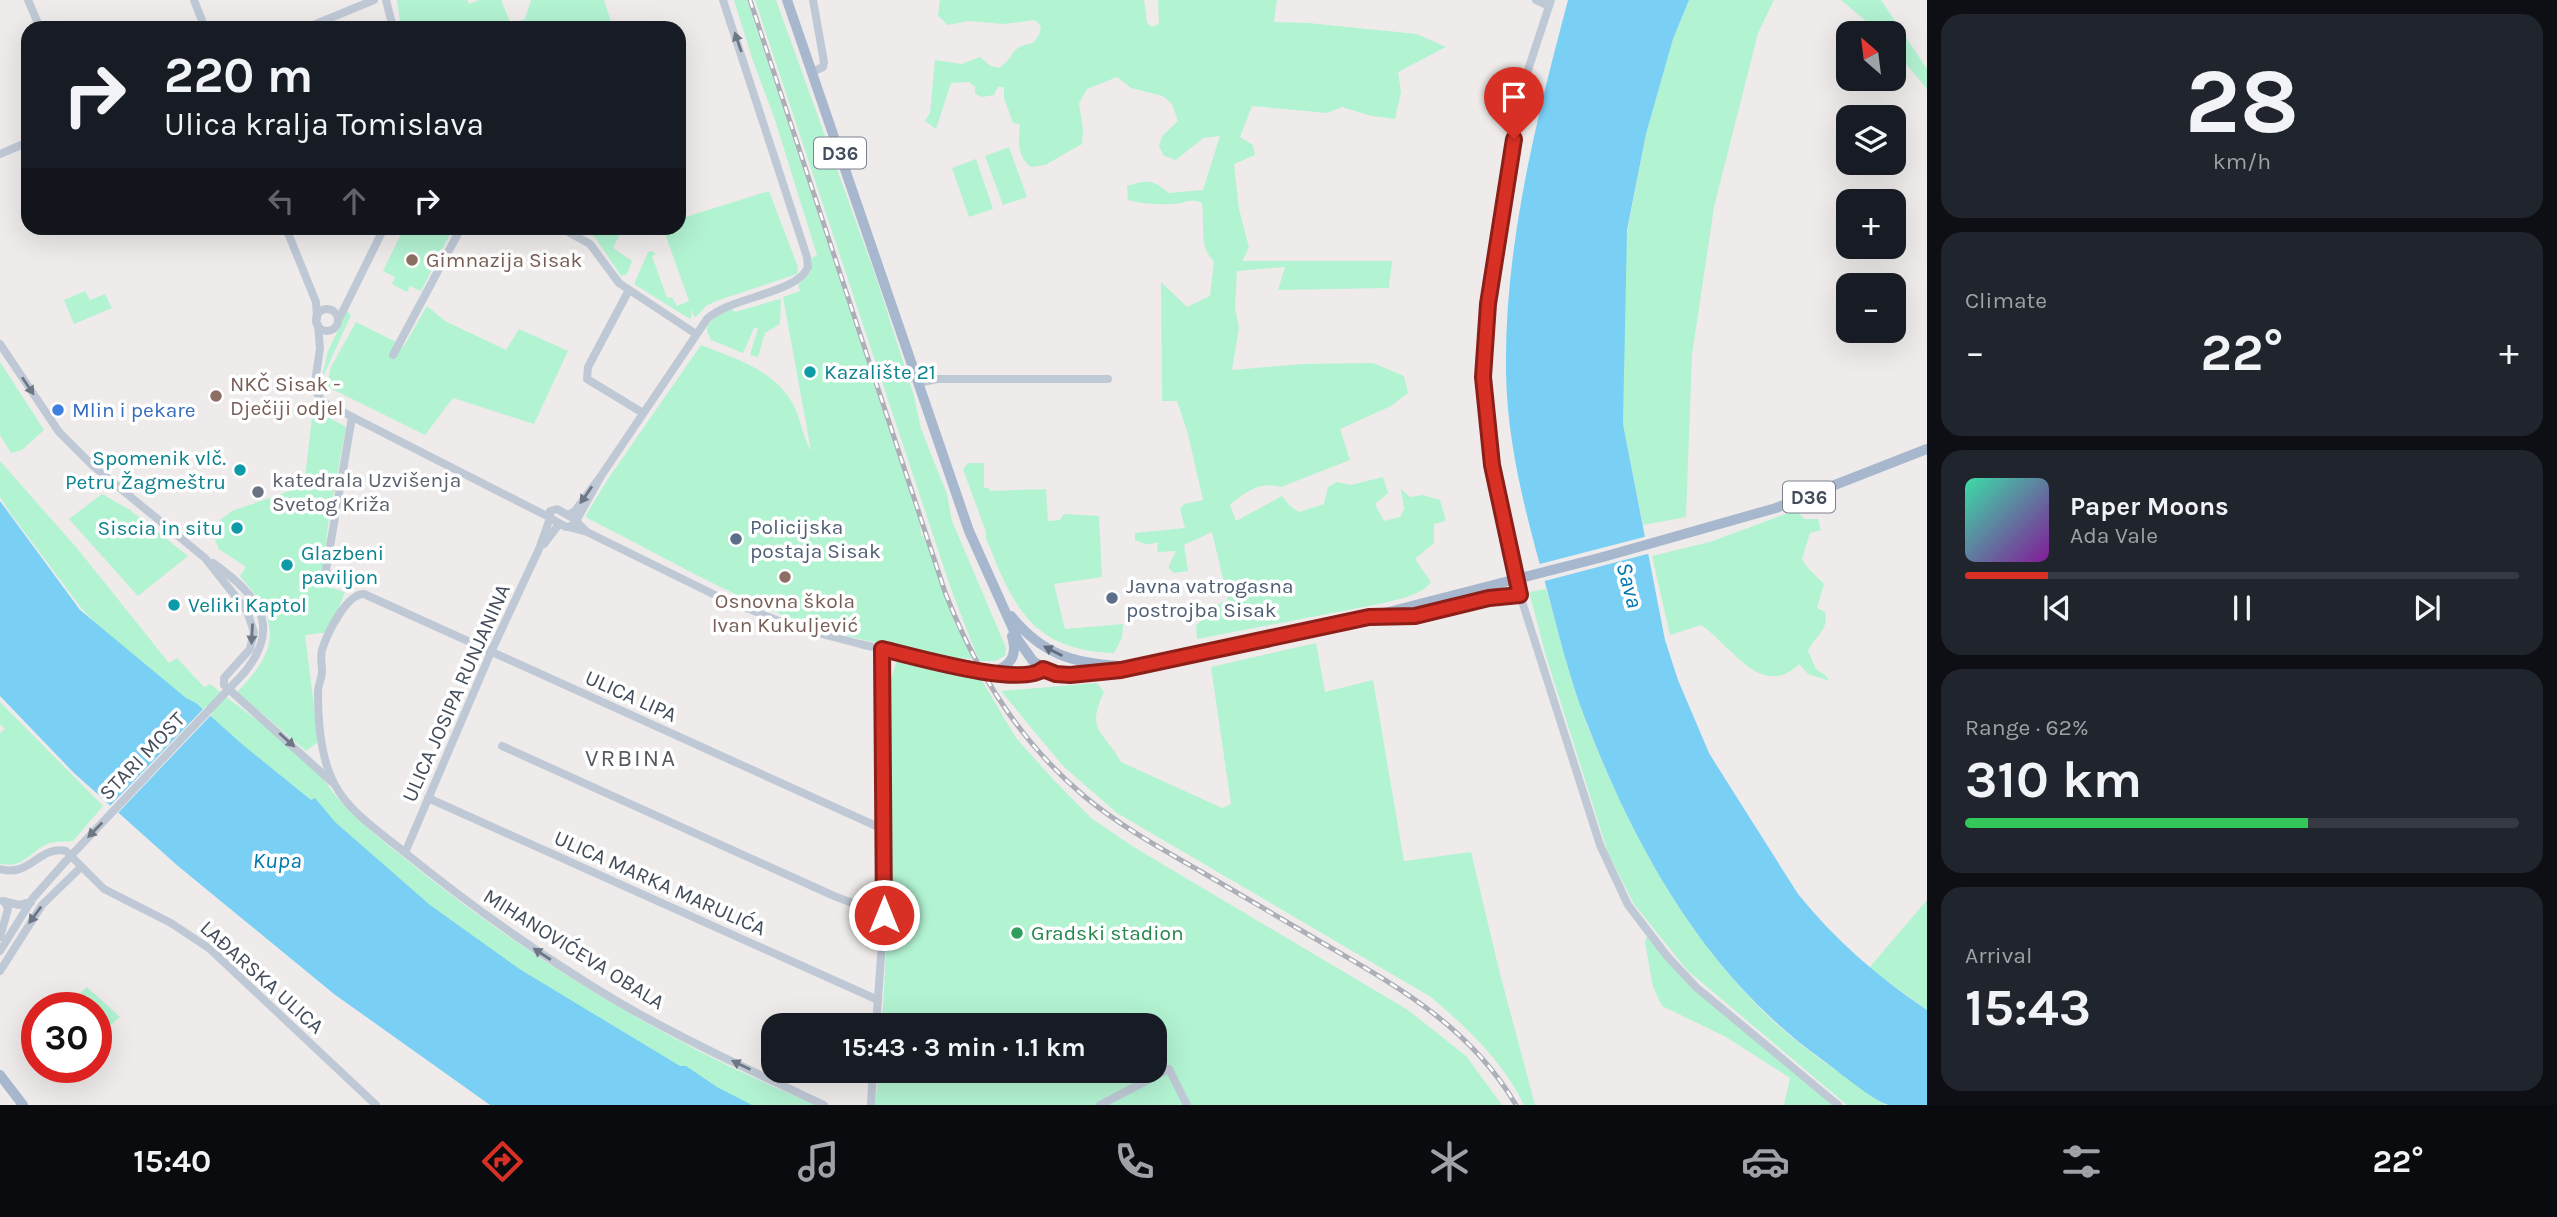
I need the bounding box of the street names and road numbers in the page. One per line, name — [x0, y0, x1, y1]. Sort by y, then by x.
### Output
road number: D36 — [814, 138, 866, 168]
road number: D36 — [1783, 482, 1835, 512]
street label: ULICA JOSIPA RUNJANINA — [397, 580, 515, 806]
street label: ULICA LIPA — [581, 665, 681, 727]
street label: STARI MOST — [94, 707, 190, 805]
street label: ULICA MARKA MARULIĆA — [551, 825, 769, 941]
street label: MIHANOVIĆEVA OBALA — [479, 884, 669, 1014]
street label: LAĐARSKA ULICA — [195, 915, 329, 1039]

